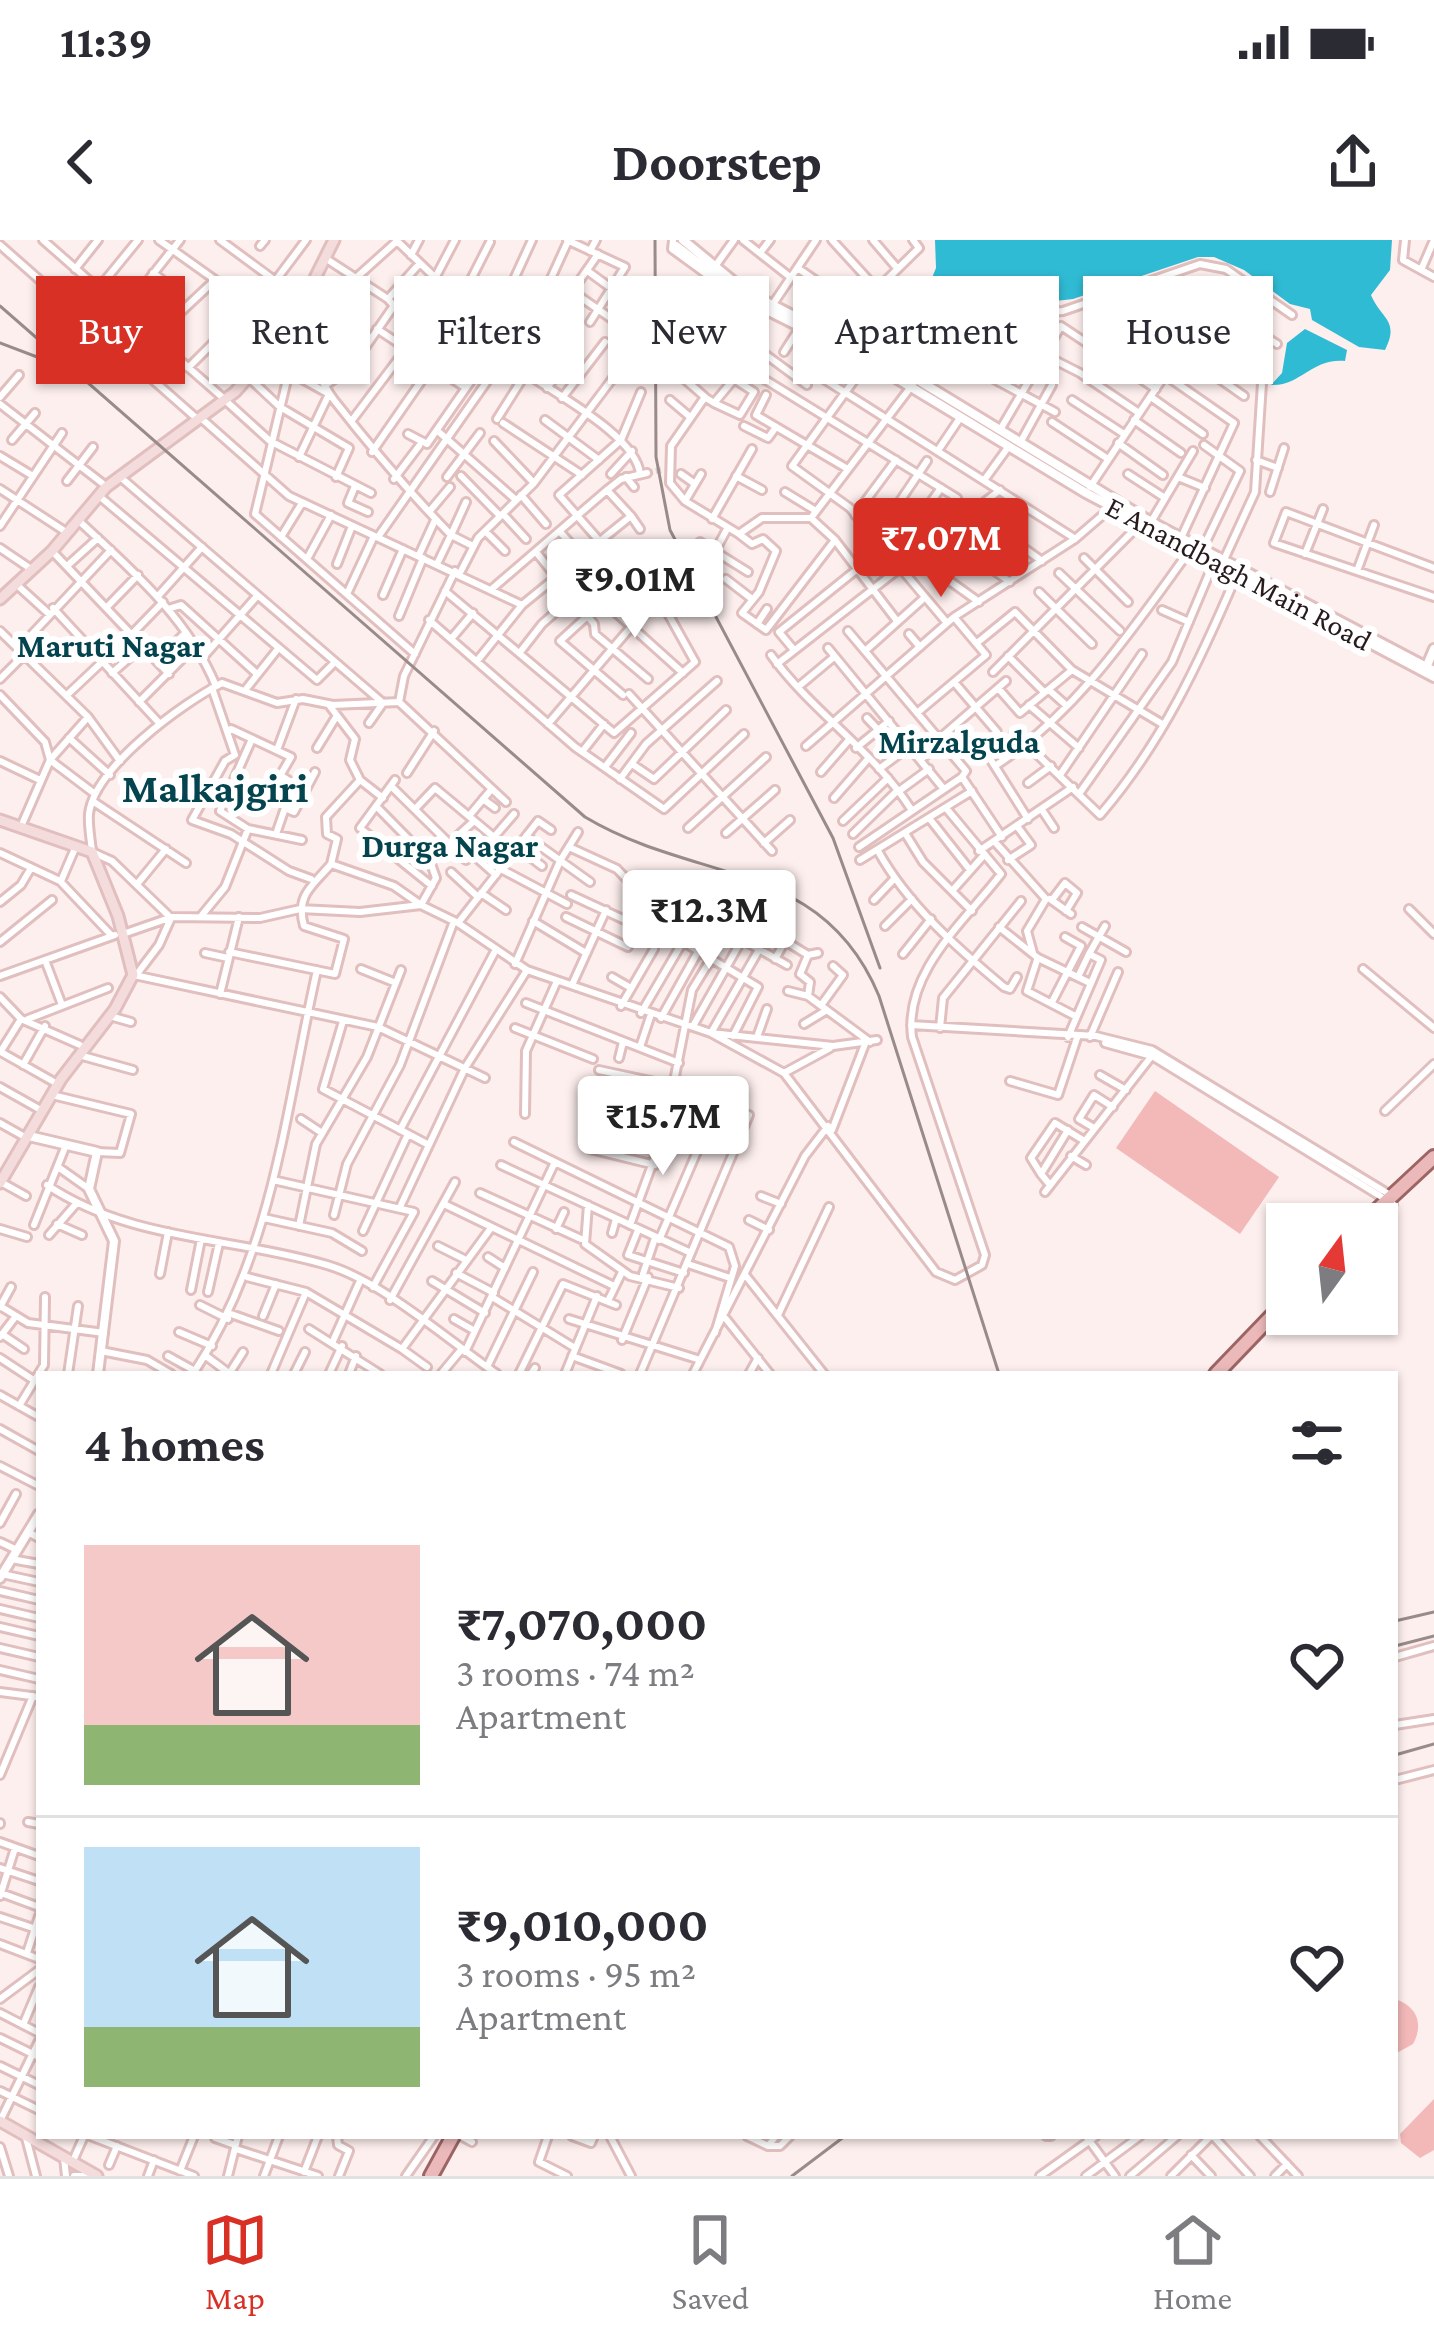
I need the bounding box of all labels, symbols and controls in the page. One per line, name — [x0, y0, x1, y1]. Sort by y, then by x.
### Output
text: 11:39 — [60, 17, 153, 67]
icon: back — [48, 129, 114, 195]
icon: share — [1320, 129, 1386, 195]
text: Doorstep — [612, 132, 822, 192]
chip: Buy — [36, 276, 185, 384]
chip: Rent — [209, 276, 370, 384]
chip: Filters — [394, 276, 584, 384]
chip: New — [608, 276, 769, 384]
chip: Apartment — [793, 276, 1059, 384]
chip: House — [1083, 276, 1273, 384]
street label: E Anandbagh Main Road — [1100, 489, 1377, 658]
pin: ₹7.07M — [843, 498, 1039, 600]
text: ₹7.07M — [880, 515, 1002, 558]
pin: ₹9.01M — [537, 539, 733, 641]
text: ₹9.01M — [574, 556, 696, 599]
district label: Maruti Nagar — [17, 627, 205, 664]
district label: Mirzalguda — [878, 723, 1040, 760]
district label: Malkajgiri — [122, 764, 308, 812]
district label: Durga Nagar — [361, 827, 539, 864]
pin: ₹12.3M — [611, 870, 807, 972]
text: ₹12.3M — [650, 887, 768, 930]
pin: ₹15.7M — [565, 1076, 761, 1178]
text: ₹15.7M — [605, 1093, 721, 1136]
north arrow — [1266, 1203, 1398, 1335]
map controls — [1266, 1203, 1398, 1335]
icon: filters — [1284, 1410, 1350, 1476]
text: 4 homes — [84, 1415, 265, 1472]
icon: home — [180, 1593, 324, 1737]
text: ₹7,070,000 — [456, 1594, 707, 1651]
icon: heart — [1284, 1632, 1350, 1698]
text: 3 rooms · 74 m² — [456, 1651, 695, 1694]
text: Apartment — [456, 1694, 626, 1737]
icon: home — [180, 1895, 324, 2039]
text: ₹9,010,000 — [456, 1895, 708, 1952]
icon: heart — [1284, 1934, 1350, 2000]
text: 3 rooms · 95 m² — [456, 1952, 696, 1995]
text: Apartment — [456, 1995, 626, 2038]
tab: Map — [202, 2207, 268, 2316]
tab: Saved — [672, 2207, 749, 2316]
tab: Home — [1153, 2207, 1232, 2316]

